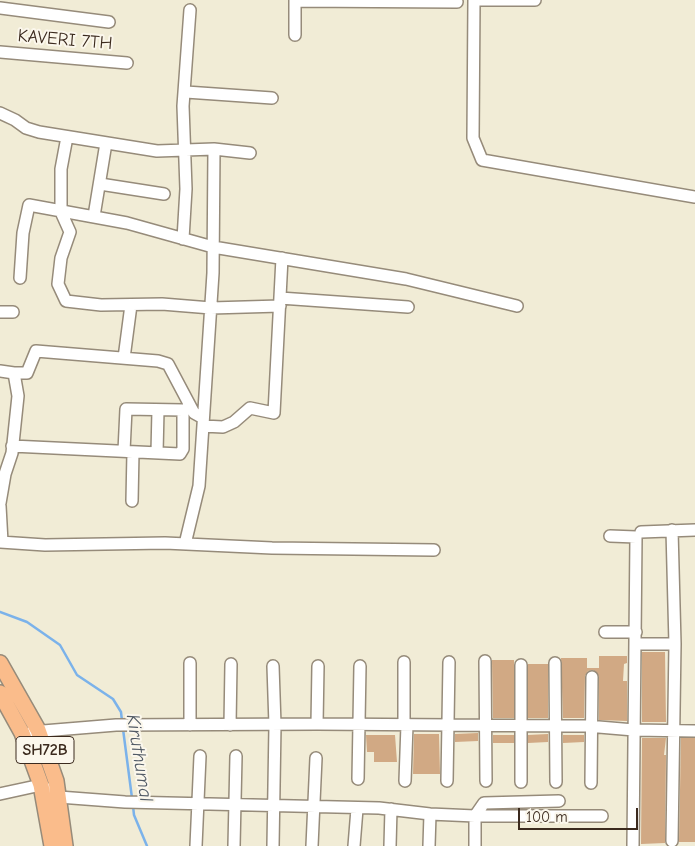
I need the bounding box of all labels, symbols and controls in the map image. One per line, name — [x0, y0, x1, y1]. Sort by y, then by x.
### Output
street label: KAVERI 7TH — [17, 25, 113, 55]
water label: Kiruthumal — [121, 713, 157, 803]
road number: SH72B — [16, 736, 74, 764]
scale bar — [520, 798, 640, 830]
text: 100 m — [526, 808, 568, 826]

